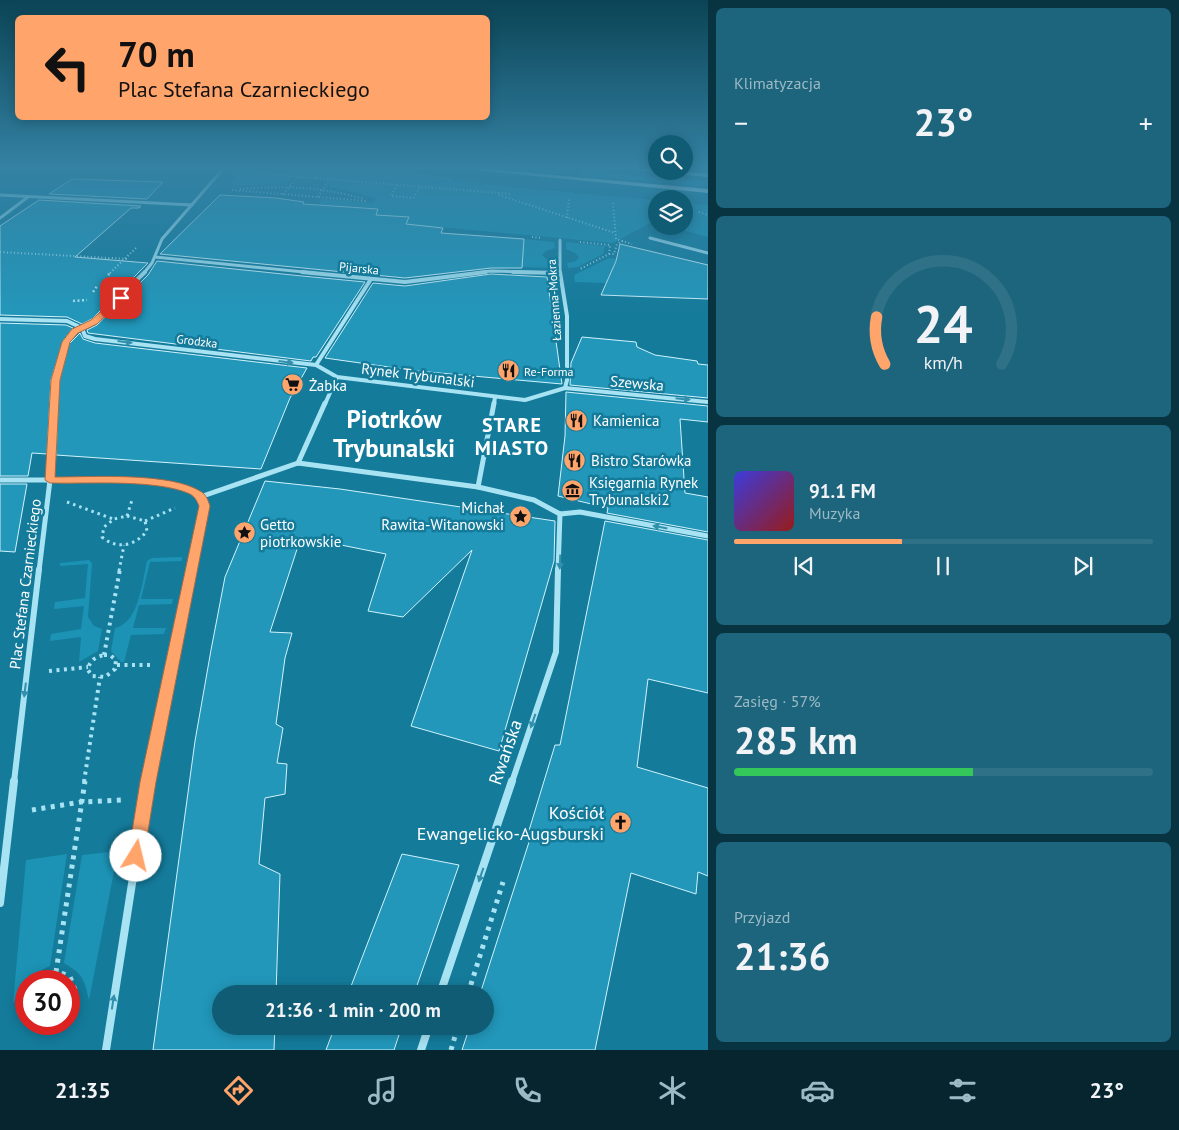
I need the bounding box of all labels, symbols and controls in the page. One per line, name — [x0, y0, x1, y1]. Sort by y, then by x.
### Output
text: 70 m — [118, 31, 195, 77]
icon: left — [35, 35, 100, 100]
text: Klimatyzacja — [734, 73, 821, 93]
text: Plac Stefana Czarnieckiego — [118, 75, 370, 103]
text: 23° — [914, 97, 973, 146]
text: − — [734, 104, 748, 141]
text: + — [1139, 104, 1153, 141]
map controls — [648, 135, 693, 235]
button: search — [648, 135, 693, 180]
button: layers — [648, 190, 693, 235]
street label: Pijarska — [338, 258, 380, 278]
street label: Łazienna-Mokra — [544, 259, 564, 341]
pin — [100, 277, 142, 319]
icon: arrive — [107, 284, 135, 312]
text: 24 — [914, 290, 973, 357]
street label: Grodzka — [176, 331, 218, 351]
one-way arrow — [117, 338, 133, 346]
text: km/h — [924, 351, 963, 374]
one-way arrow — [278, 358, 294, 366]
street label: Rynek Trybunalski — [360, 359, 476, 391]
restaurant icon: Re-Forma — [496, 359, 520, 383]
place label: Re-Forma — [524, 364, 573, 379]
street label: Szewska — [609, 371, 665, 395]
supermarket icon: Żabka — [281, 373, 305, 397]
place label: Żabka — [309, 376, 347, 395]
one-way arrow — [676, 395, 692, 403]
district label: Piotrków Trybunalski — [333, 403, 455, 464]
restaurant icon: Kamienica — [565, 408, 589, 432]
place label: Kamienica — [593, 411, 659, 430]
district label: STARE MIASTO — [475, 412, 549, 461]
restaurant icon: Bistro Starówka — [563, 448, 587, 472]
place label: Bistro Starówka — [591, 451, 691, 470]
place label: Księgarnia Rynek Trybunalski2 — [589, 473, 699, 509]
museum icon: Księgarnia Rynek Trybunalski2 — [561, 479, 585, 503]
text: 91.1 FM — [809, 479, 876, 503]
street label: Plac Stefana Czarnieckiego — [5, 498, 45, 670]
place label: Michał Rawita-Witanowski — [381, 498, 505, 534]
text: Muzyka — [809, 503, 860, 523]
place icon: Michał Rawita-Witanowski — [508, 504, 532, 528]
place label: Getto piotrkowskie — [260, 515, 341, 551]
place icon: Getto piotrkowskie — [232, 521, 256, 545]
one-way arrow — [651, 522, 667, 530]
icon: previous — [790, 552, 818, 580]
icon: pause — [929, 552, 957, 580]
icon: next — [1069, 552, 1097, 580]
one-way arrow — [555, 555, 563, 571]
one-way arrow — [21, 683, 29, 699]
text: Zasięg · 57% — [734, 691, 821, 711]
one-way arrow — [529, 714, 537, 729]
text: 285 km — [734, 715, 858, 764]
street label: Rwańska — [483, 716, 527, 788]
place label: Kościół Ewangelicko-Augsburski — [417, 801, 605, 845]
church icon: Kościół Ewangelicko-Augsburski — [608, 810, 632, 834]
position arrow — [109, 829, 161, 881]
one-way arrow — [477, 868, 485, 883]
text: Przyjazd — [734, 907, 790, 927]
text: 21:36 — [734, 931, 830, 980]
speed limit sign: 30 — [15, 970, 80, 1035]
one-way arrow — [110, 993, 118, 1009]
text: 21:36 · 1 min · 200 m — [265, 998, 441, 1022]
icon: directions — [221, 1073, 256, 1108]
icon: music — [365, 1073, 400, 1108]
icon: phone — [510, 1073, 545, 1108]
icon: climate — [655, 1073, 690, 1108]
icon: car — [800, 1073, 835, 1108]
icon: filters — [945, 1073, 980, 1108]
text: 21:35 — [55, 1076, 111, 1104]
text: 23° — [1089, 1076, 1124, 1104]

